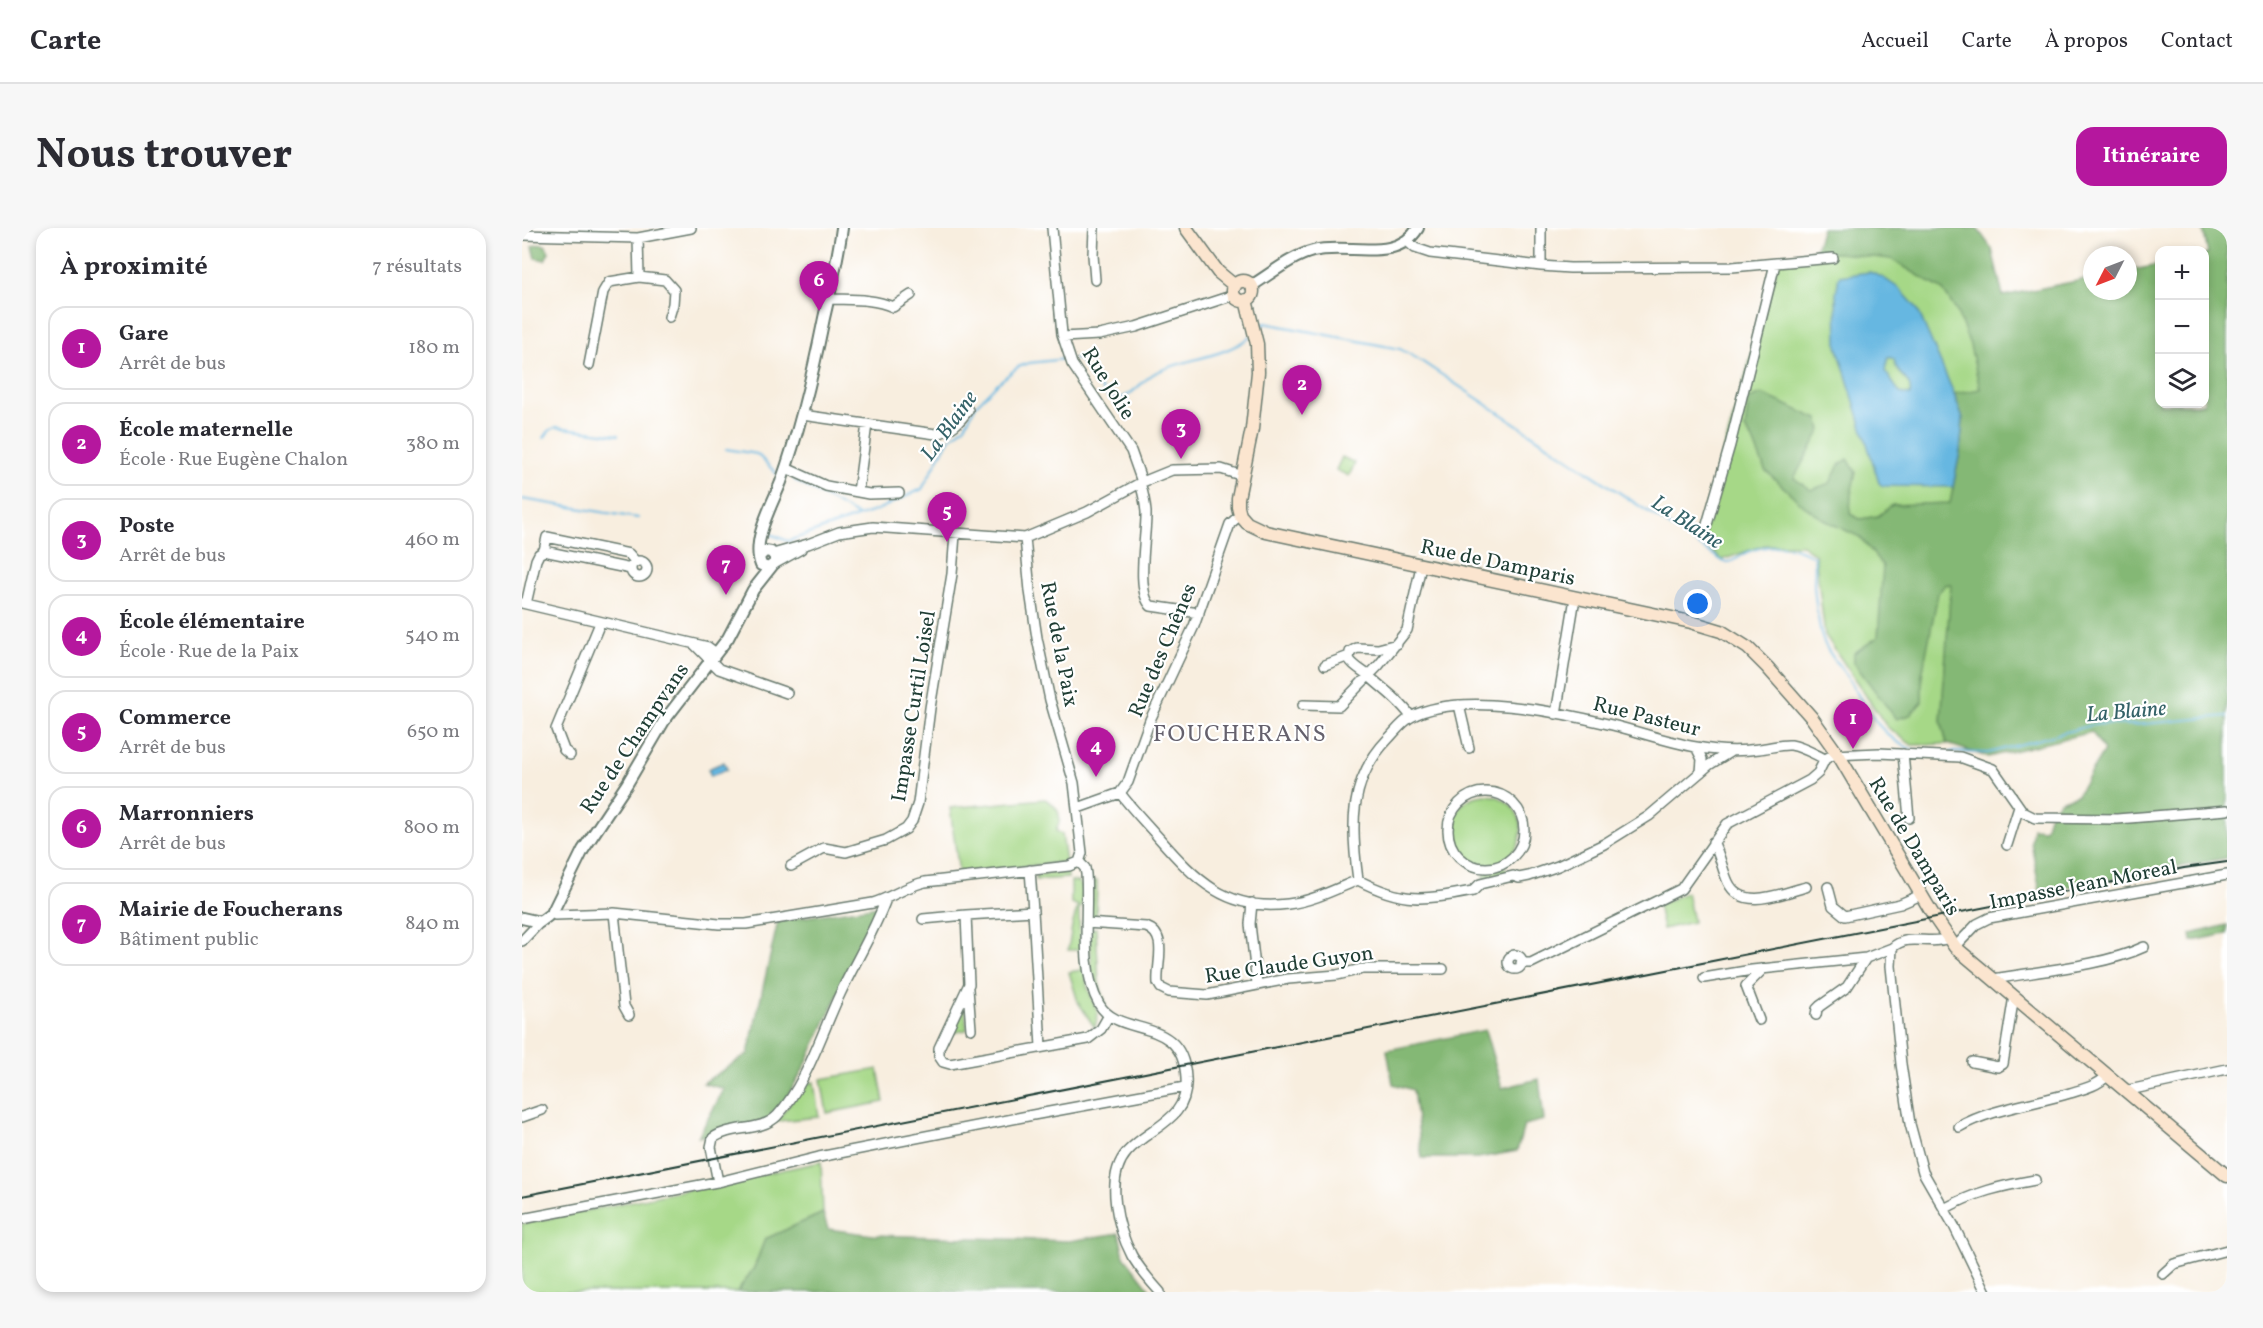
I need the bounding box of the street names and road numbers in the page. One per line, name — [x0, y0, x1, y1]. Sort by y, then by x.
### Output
street label: Rue Jolie — [1074, 342, 1141, 426]
street label: Rue de Damparis — [1418, 533, 1578, 594]
street label: Rue de la Paix — [1032, 579, 1085, 710]
street label: Rue des Chênes — [1122, 579, 1205, 722]
street label: Impasse Curtil Loisel — [885, 608, 944, 804]
street label: Rue de Champvans — [574, 658, 697, 820]
street label: Rue Pasteur — [1590, 690, 1704, 745]
street label: Rue de Damparis — [1861, 772, 1967, 922]
street label: Impasse Jean Moreal — [1987, 853, 2180, 918]
street label: Rue Claude Guyon — [1203, 939, 1375, 992]

